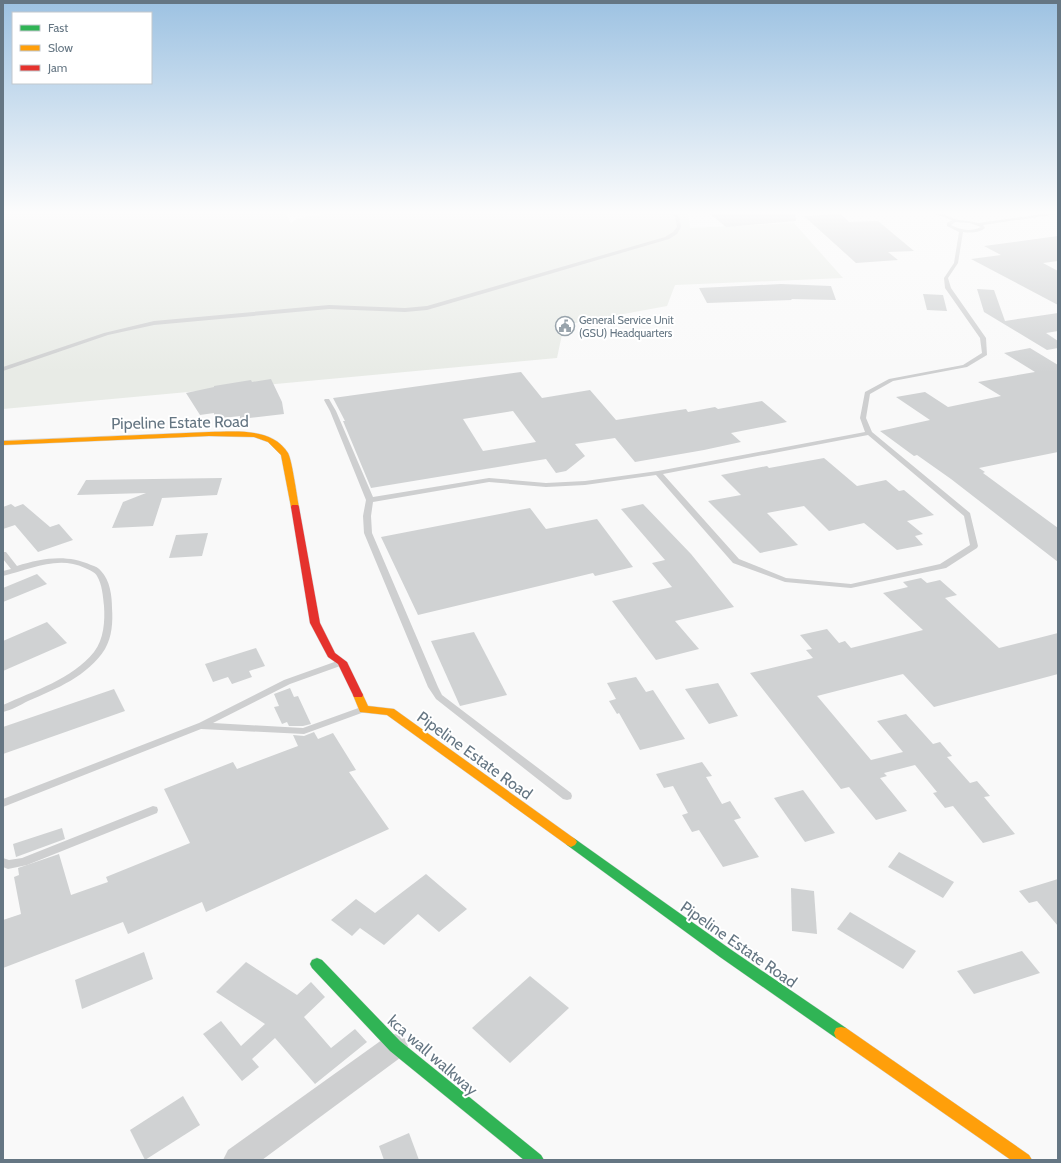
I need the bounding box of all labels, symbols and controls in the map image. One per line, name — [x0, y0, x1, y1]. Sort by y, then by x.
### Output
legend — [12, 12, 152, 84]
text: Fast — [48, 20, 68, 35]
text: Slow — [48, 40, 73, 55]
text: Jam — [47, 60, 67, 75]
place label: General Service Unit (GSU) Headquarters — [579, 313, 674, 340]
public building icon: General Service Unit (GSU) Headquarters — [554, 315, 576, 337]
street label: Pipeline Estate Road — [111, 412, 249, 433]
street label: Pipeline Estate Road — [413, 707, 536, 804]
street label: Pipeline Estate Road — [677, 897, 801, 992]
street label: kca wall walkway — [384, 1011, 481, 1100]

